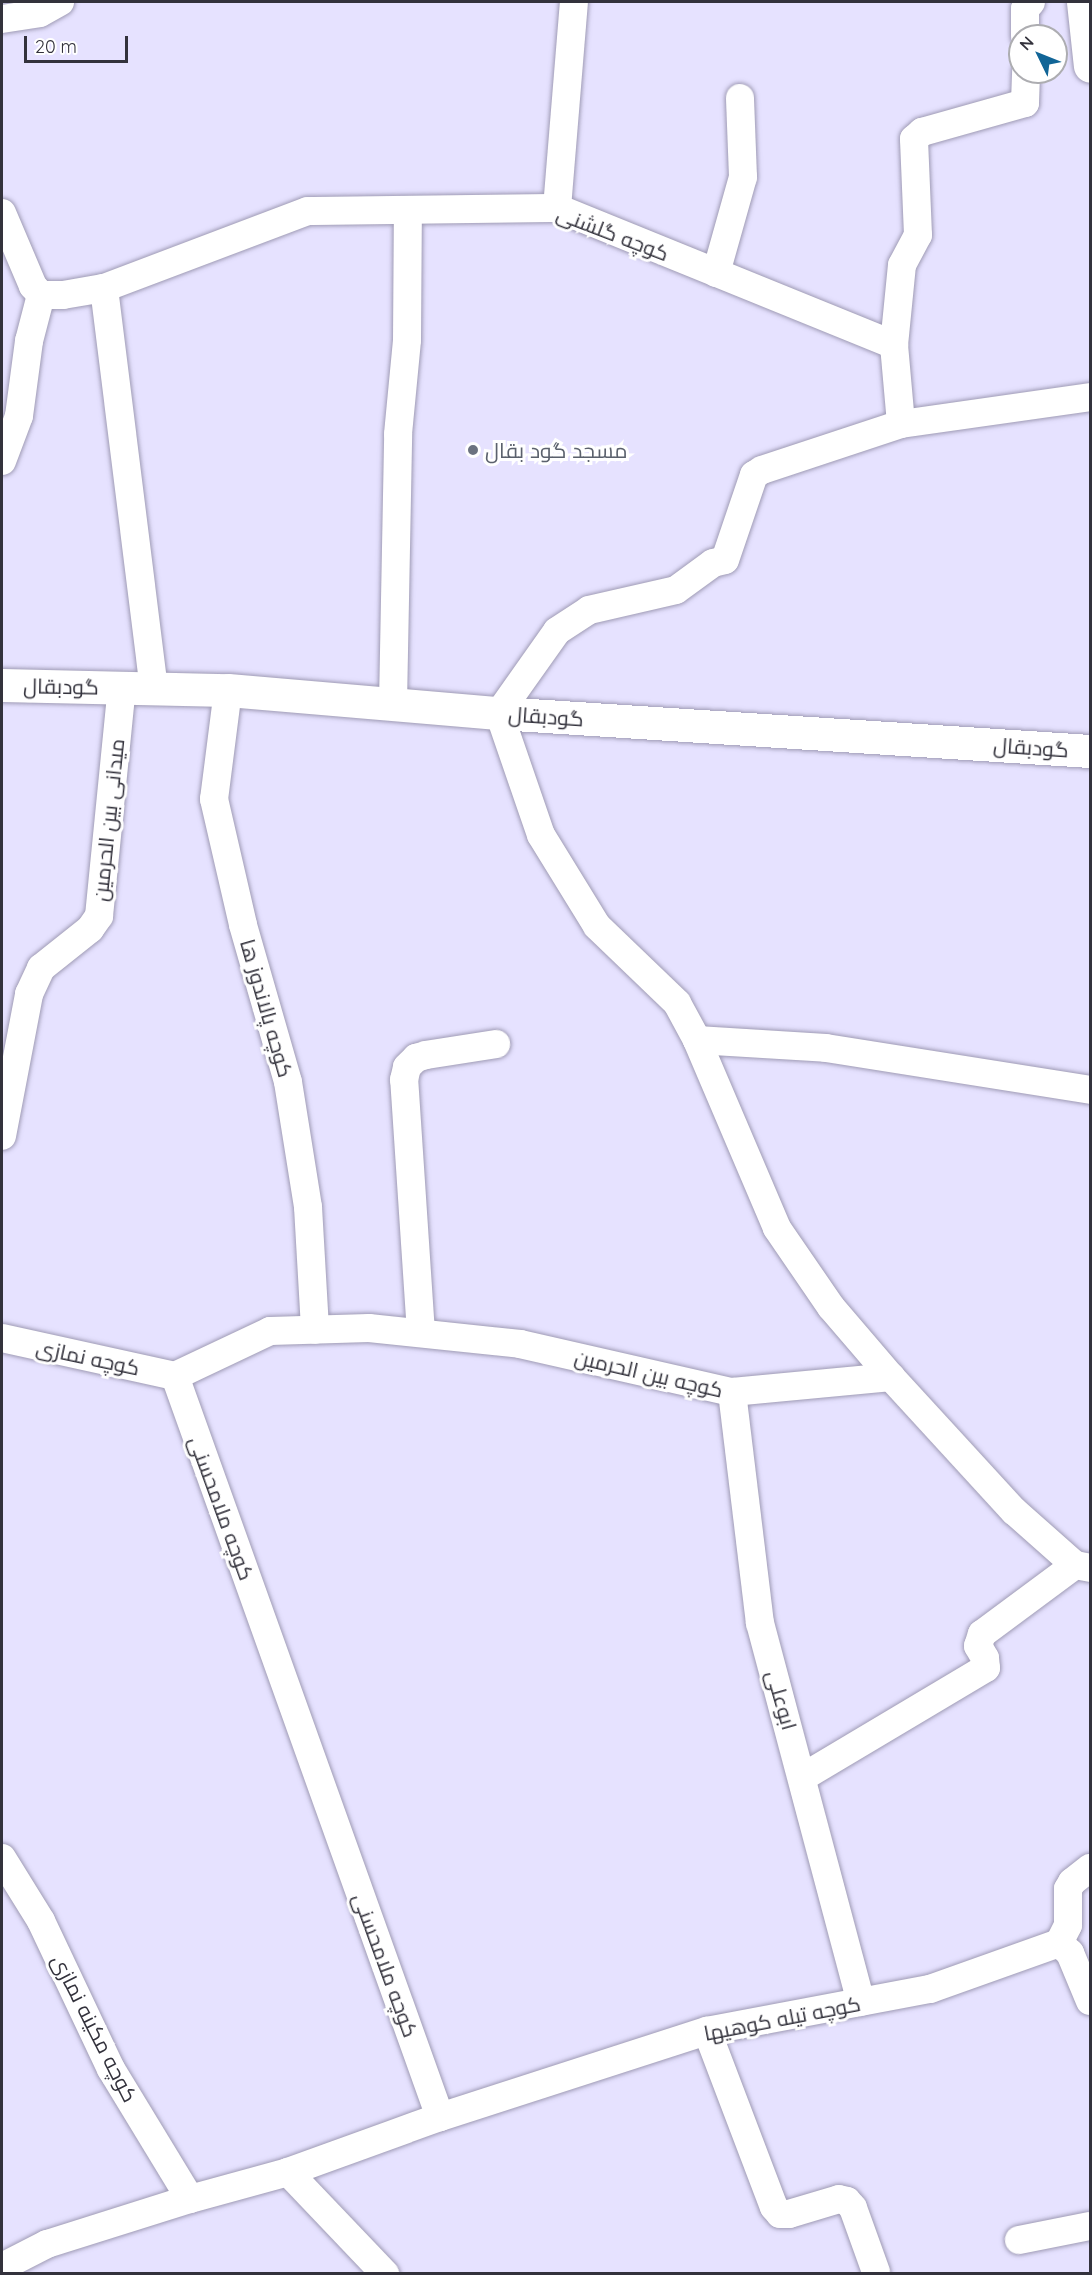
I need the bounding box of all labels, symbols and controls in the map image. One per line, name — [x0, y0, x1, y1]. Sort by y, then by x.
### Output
scale bar — [27, 24, 130, 62]
north arrow — [1008, 24, 1068, 84]
text: N — [1015, 32, 1038, 54]
text: 20 m — [35, 35, 77, 58]
street label: کوچه گلشنی — [553, 200, 673, 266]
place label: مسجد گود بقال — [485, 437, 628, 463]
marker: مسجد گود بقال — [466, 443, 480, 457]
street label: گودبقال — [23, 673, 99, 699]
street label: گودبقال — [507, 701, 585, 731]
street label: گودبقال — [992, 732, 1070, 762]
street label: میدانی بین الحرمین — [87, 737, 129, 903]
street label: کوچه پالاندوز ها — [235, 936, 299, 1080]
street label: کوچه نمازی — [34, 1334, 142, 1380]
street label: کوچه بین الحرمین — [572, 1344, 726, 1402]
street label: کوچه ملامحسنی — [184, 1433, 260, 1583]
street label: ابوعلی — [762, 1667, 802, 1733]
street label: کوچه ملامحسنی — [348, 1890, 424, 2040]
street label: کوچه مکینه نمازی — [47, 1950, 143, 2106]
street label: کوچه تیله کوهیها — [702, 1990, 862, 2046]

